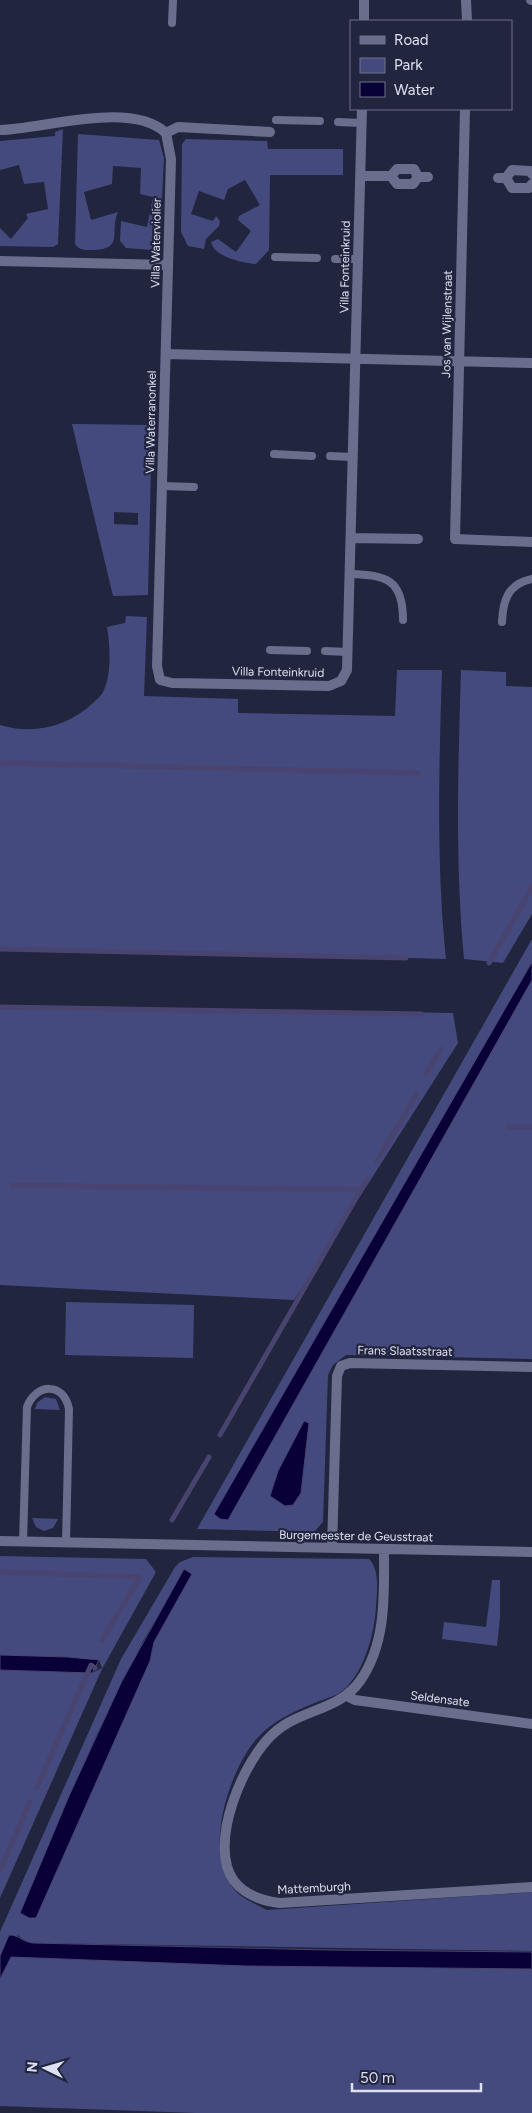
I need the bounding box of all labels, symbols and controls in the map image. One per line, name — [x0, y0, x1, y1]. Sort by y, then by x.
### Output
legend — [350, 20, 512, 110]
text: Road — [394, 31, 429, 49]
text: Park — [394, 56, 423, 74]
text: Water — [394, 81, 434, 99]
street label: Villa Waterviolier — [148, 198, 164, 288]
street label: Villa Fonteinkruid — [337, 221, 353, 313]
street label: Jos van Wijlenstraat — [439, 269, 455, 378]
street label: Villa Waterranonkel — [143, 370, 159, 474]
street label: Villa Fonteinkruid — [232, 664, 324, 680]
street label: Frans Slaatsstraat — [357, 1343, 453, 1359]
street label: Burgemeester de Geusstraat — [279, 1528, 434, 1544]
street label: Seldensate — [410, 1688, 471, 1710]
street label: Mattemburgh — [277, 1879, 351, 1897]
north arrow — [20, 2043, 70, 2093]
scale bar — [352, 2060, 481, 2092]
text: N — [24, 2061, 41, 2073]
text: 50 m — [360, 2069, 395, 2087]

